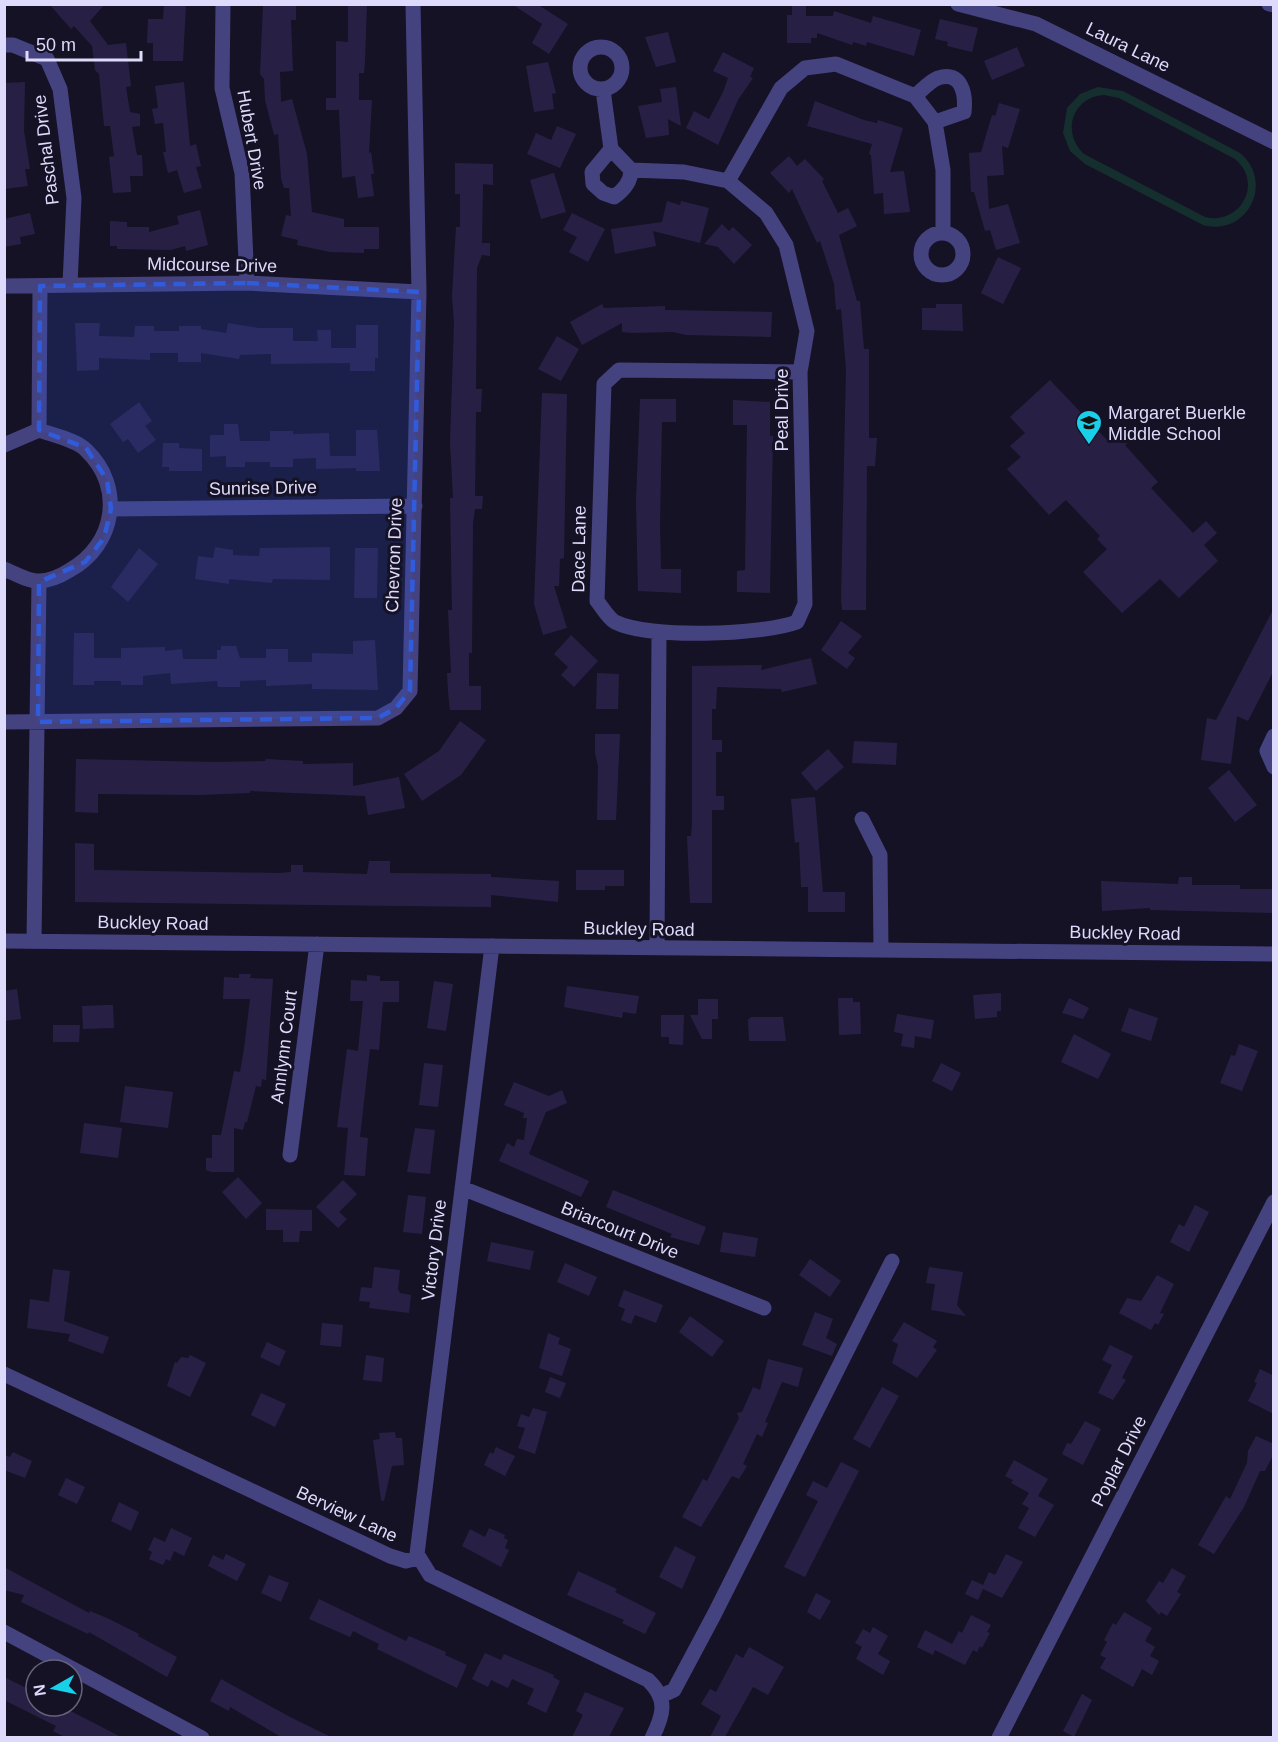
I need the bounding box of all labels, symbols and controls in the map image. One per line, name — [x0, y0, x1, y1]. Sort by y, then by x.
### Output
street label: Laura Lane — [1083, 18, 1173, 76]
scale bar — [27, 24, 141, 62]
text: 50 m — [36, 35, 76, 55]
street label: Hubert Drive — [233, 89, 271, 191]
street label: Paschal Drive — [29, 94, 63, 206]
street label: Midcourse Drive — [147, 254, 277, 276]
street label: Peal Drive — [772, 368, 792, 452]
place label: Margaret Buerkle Middle School — [1108, 403, 1246, 444]
school or university icon: Margaret Buerkle Middle School — [1074, 408, 1104, 446]
street label: Sunrise Drive — [209, 477, 317, 499]
street label: Chevron Drive — [382, 497, 406, 613]
street label: Dace Lane — [568, 505, 590, 593]
street label: Buckley Road — [97, 912, 209, 934]
street label: Buckley Road — [583, 918, 695, 940]
street label: Buckley Road — [1069, 922, 1181, 944]
street label: Annlynn Court — [267, 989, 301, 1105]
street label: Briarcourt Drive — [558, 1197, 682, 1263]
street label: Victory Drive — [418, 1198, 450, 1302]
street label: Poplar Drive — [1088, 1412, 1150, 1510]
street label: Berview Lane — [293, 1482, 401, 1546]
north arrow — [24, 1658, 84, 1718]
text: N — [30, 1683, 49, 1697]

